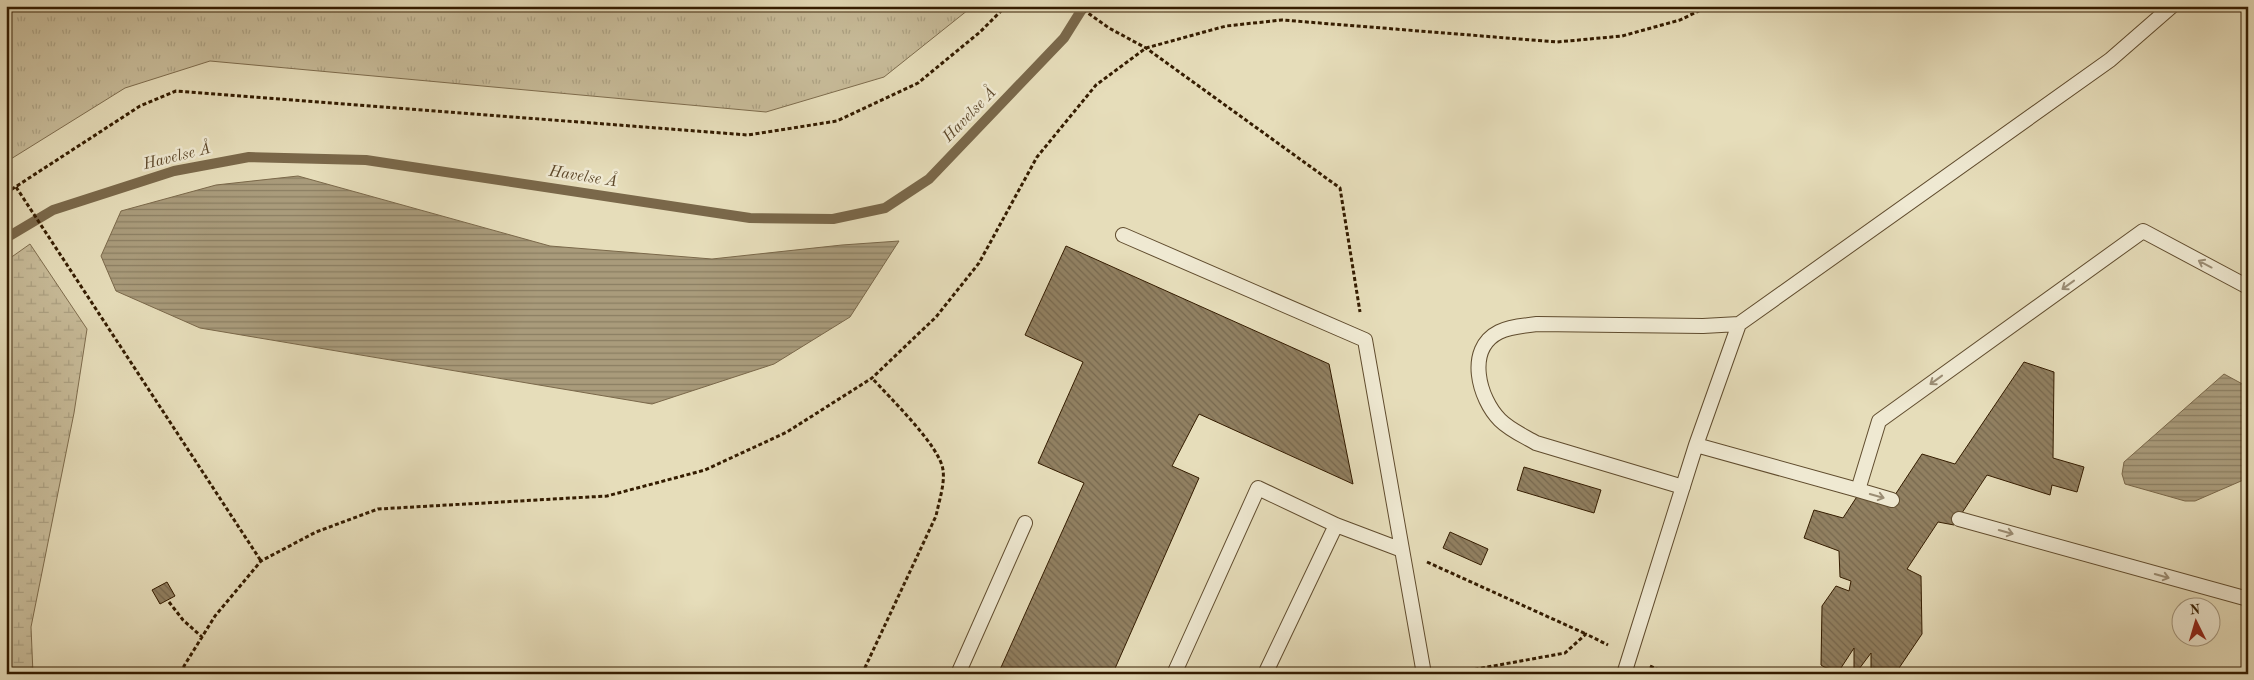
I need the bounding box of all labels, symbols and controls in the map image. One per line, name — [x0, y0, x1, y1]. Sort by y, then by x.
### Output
water label: Havelse Å — [937, 82, 1000, 146]
water label: Havelse Å — [140, 138, 212, 173]
water label: Havelse Å — [547, 161, 619, 190]
one-way arrow — [2198, 259, 2213, 268]
one-way arrow — [2061, 280, 2075, 290]
one-way arrow — [1929, 375, 1943, 385]
one-way arrow — [1869, 491, 1885, 501]
one-way arrow — [1997, 527, 2013, 537]
one-way arrow — [2154, 571, 2170, 581]
north arrow — [2172, 598, 2222, 648]
text: N — [2189, 603, 2201, 617]

